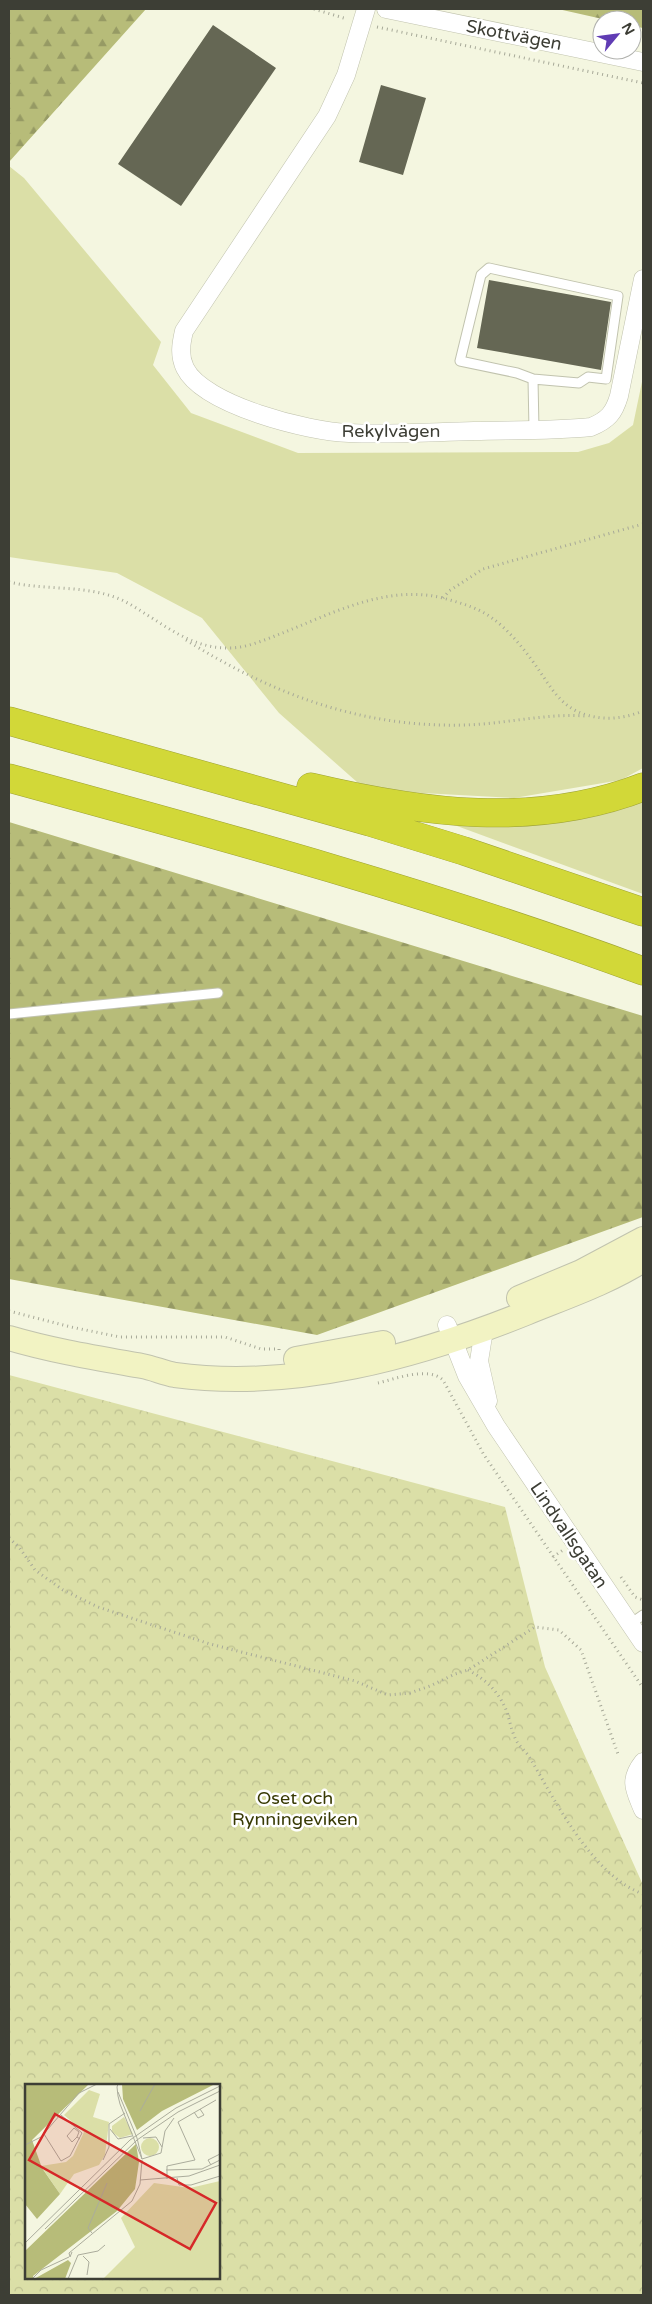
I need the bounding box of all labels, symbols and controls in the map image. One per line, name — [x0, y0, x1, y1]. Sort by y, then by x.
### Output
north arrow — [592, 10, 642, 60]
street label: Skottvägen — [464, 15, 564, 55]
text: N — [618, 20, 638, 38]
street label: Rekylvägen — [341, 420, 441, 442]
street label: Lindvallsgatan — [525, 1478, 613, 1592]
park label: Oset och Rynningeviken — [232, 1787, 358, 1830]
inset map — [25, 2084, 220, 2279]

